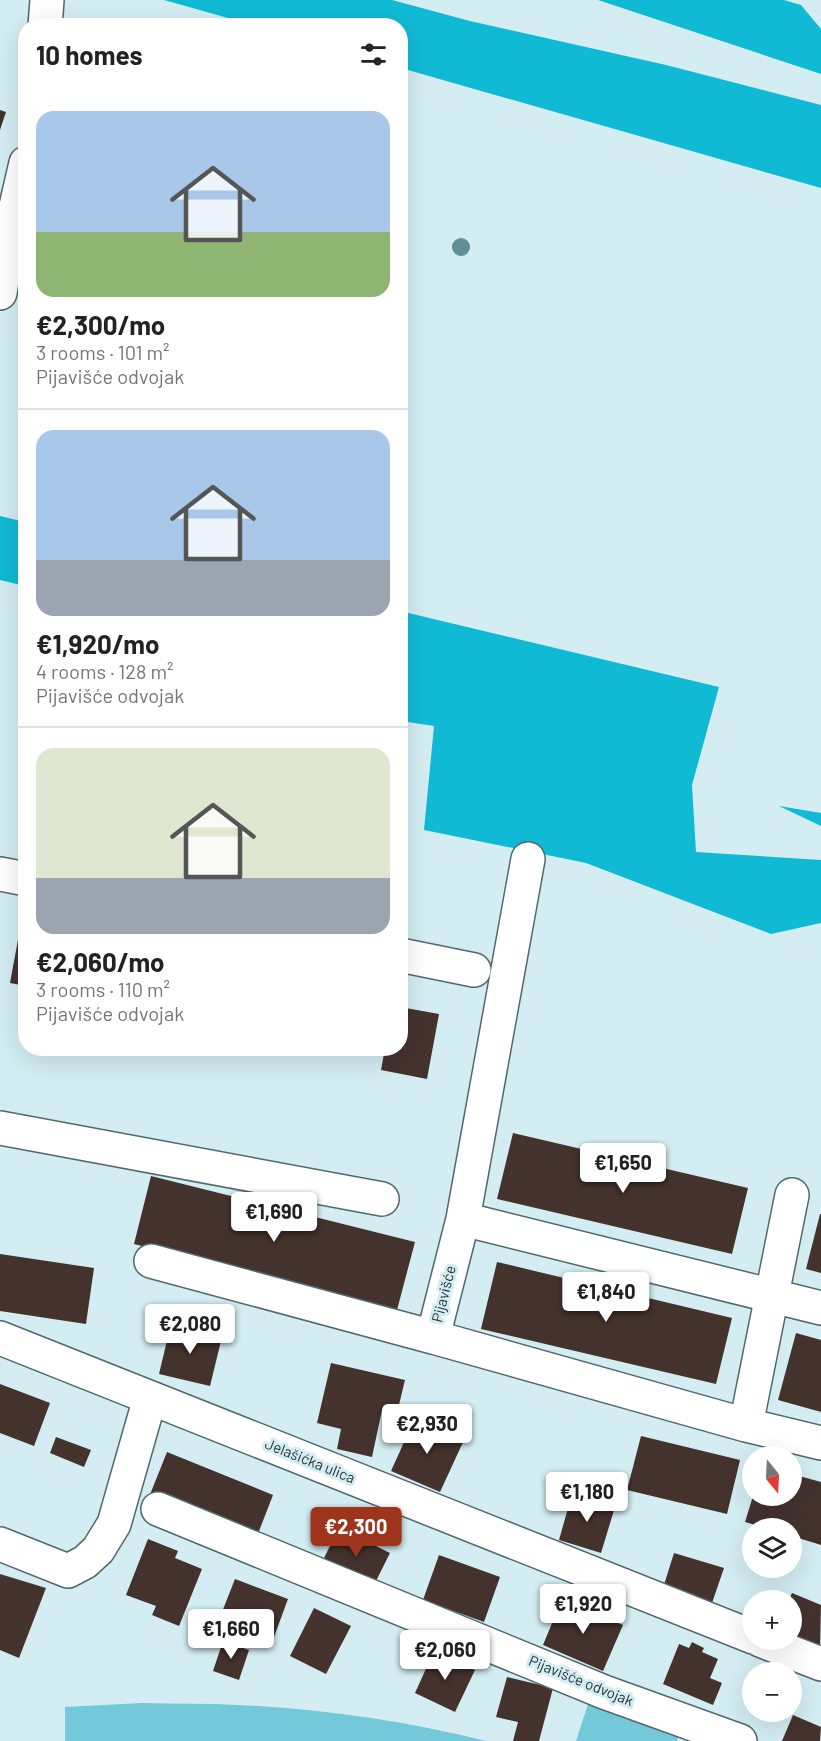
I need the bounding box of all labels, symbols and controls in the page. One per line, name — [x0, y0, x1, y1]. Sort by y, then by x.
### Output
icon: filters — [357, 38, 390, 71]
text: 10 homes — [36, 39, 143, 70]
icon: home — [159, 150, 267, 258]
text: €2,300/mo — [36, 309, 165, 340]
text: 3 rooms · 101 m² — [36, 340, 169, 364]
text: Pijavišće odvojak — [36, 364, 184, 388]
icon: home — [159, 469, 267, 577]
text: €1,920/mo — [36, 628, 159, 659]
text: 4 rooms · 128 m² — [36, 659, 174, 683]
text: Pijavišće odvojak — [36, 683, 184, 707]
icon: home — [159, 787, 267, 895]
text: €2,060/mo — [36, 946, 165, 977]
text: 3 rooms · 110 m² — [36, 977, 170, 1001]
text: Pijavišće odvojak — [36, 1001, 184, 1025]
pin: €1,650 — [574, 1143, 672, 1194]
text: €1,650 — [594, 1150, 652, 1174]
pin: €1,690 — [225, 1192, 323, 1243]
text: €1,690 — [245, 1199, 303, 1223]
street label: Pijavišće — [427, 1263, 459, 1324]
pin: €1,840 — [557, 1272, 655, 1323]
text: €1,840 — [576, 1279, 636, 1303]
pin: €2,080 — [141, 1304, 239, 1355]
text: €2,080 — [159, 1311, 221, 1335]
pin: €2,930 — [378, 1404, 476, 1455]
text: €2,930 — [396, 1411, 458, 1435]
street label: Jelašićka ulica — [263, 1434, 358, 1486]
north arrow — [742, 1446, 802, 1506]
map controls — [742, 1446, 802, 1722]
pin: €1,180 — [538, 1472, 636, 1523]
text: €1,180 — [560, 1479, 614, 1503]
pin: €2,300 — [307, 1507, 405, 1558]
text: €2,300 — [325, 1514, 387, 1538]
button: layers — [742, 1518, 802, 1578]
pin: €1,920 — [534, 1584, 632, 1635]
button: + — [742, 1590, 802, 1650]
text: €1,920 — [554, 1591, 612, 1615]
pin: €1,660 — [182, 1609, 280, 1660]
text: €1,660 — [202, 1616, 260, 1640]
pin: €2,060 — [396, 1630, 494, 1681]
text: €2,060 — [414, 1637, 476, 1661]
street label: Pijavišće odvojak — [526, 1651, 637, 1709]
button: − — [742, 1662, 802, 1722]

